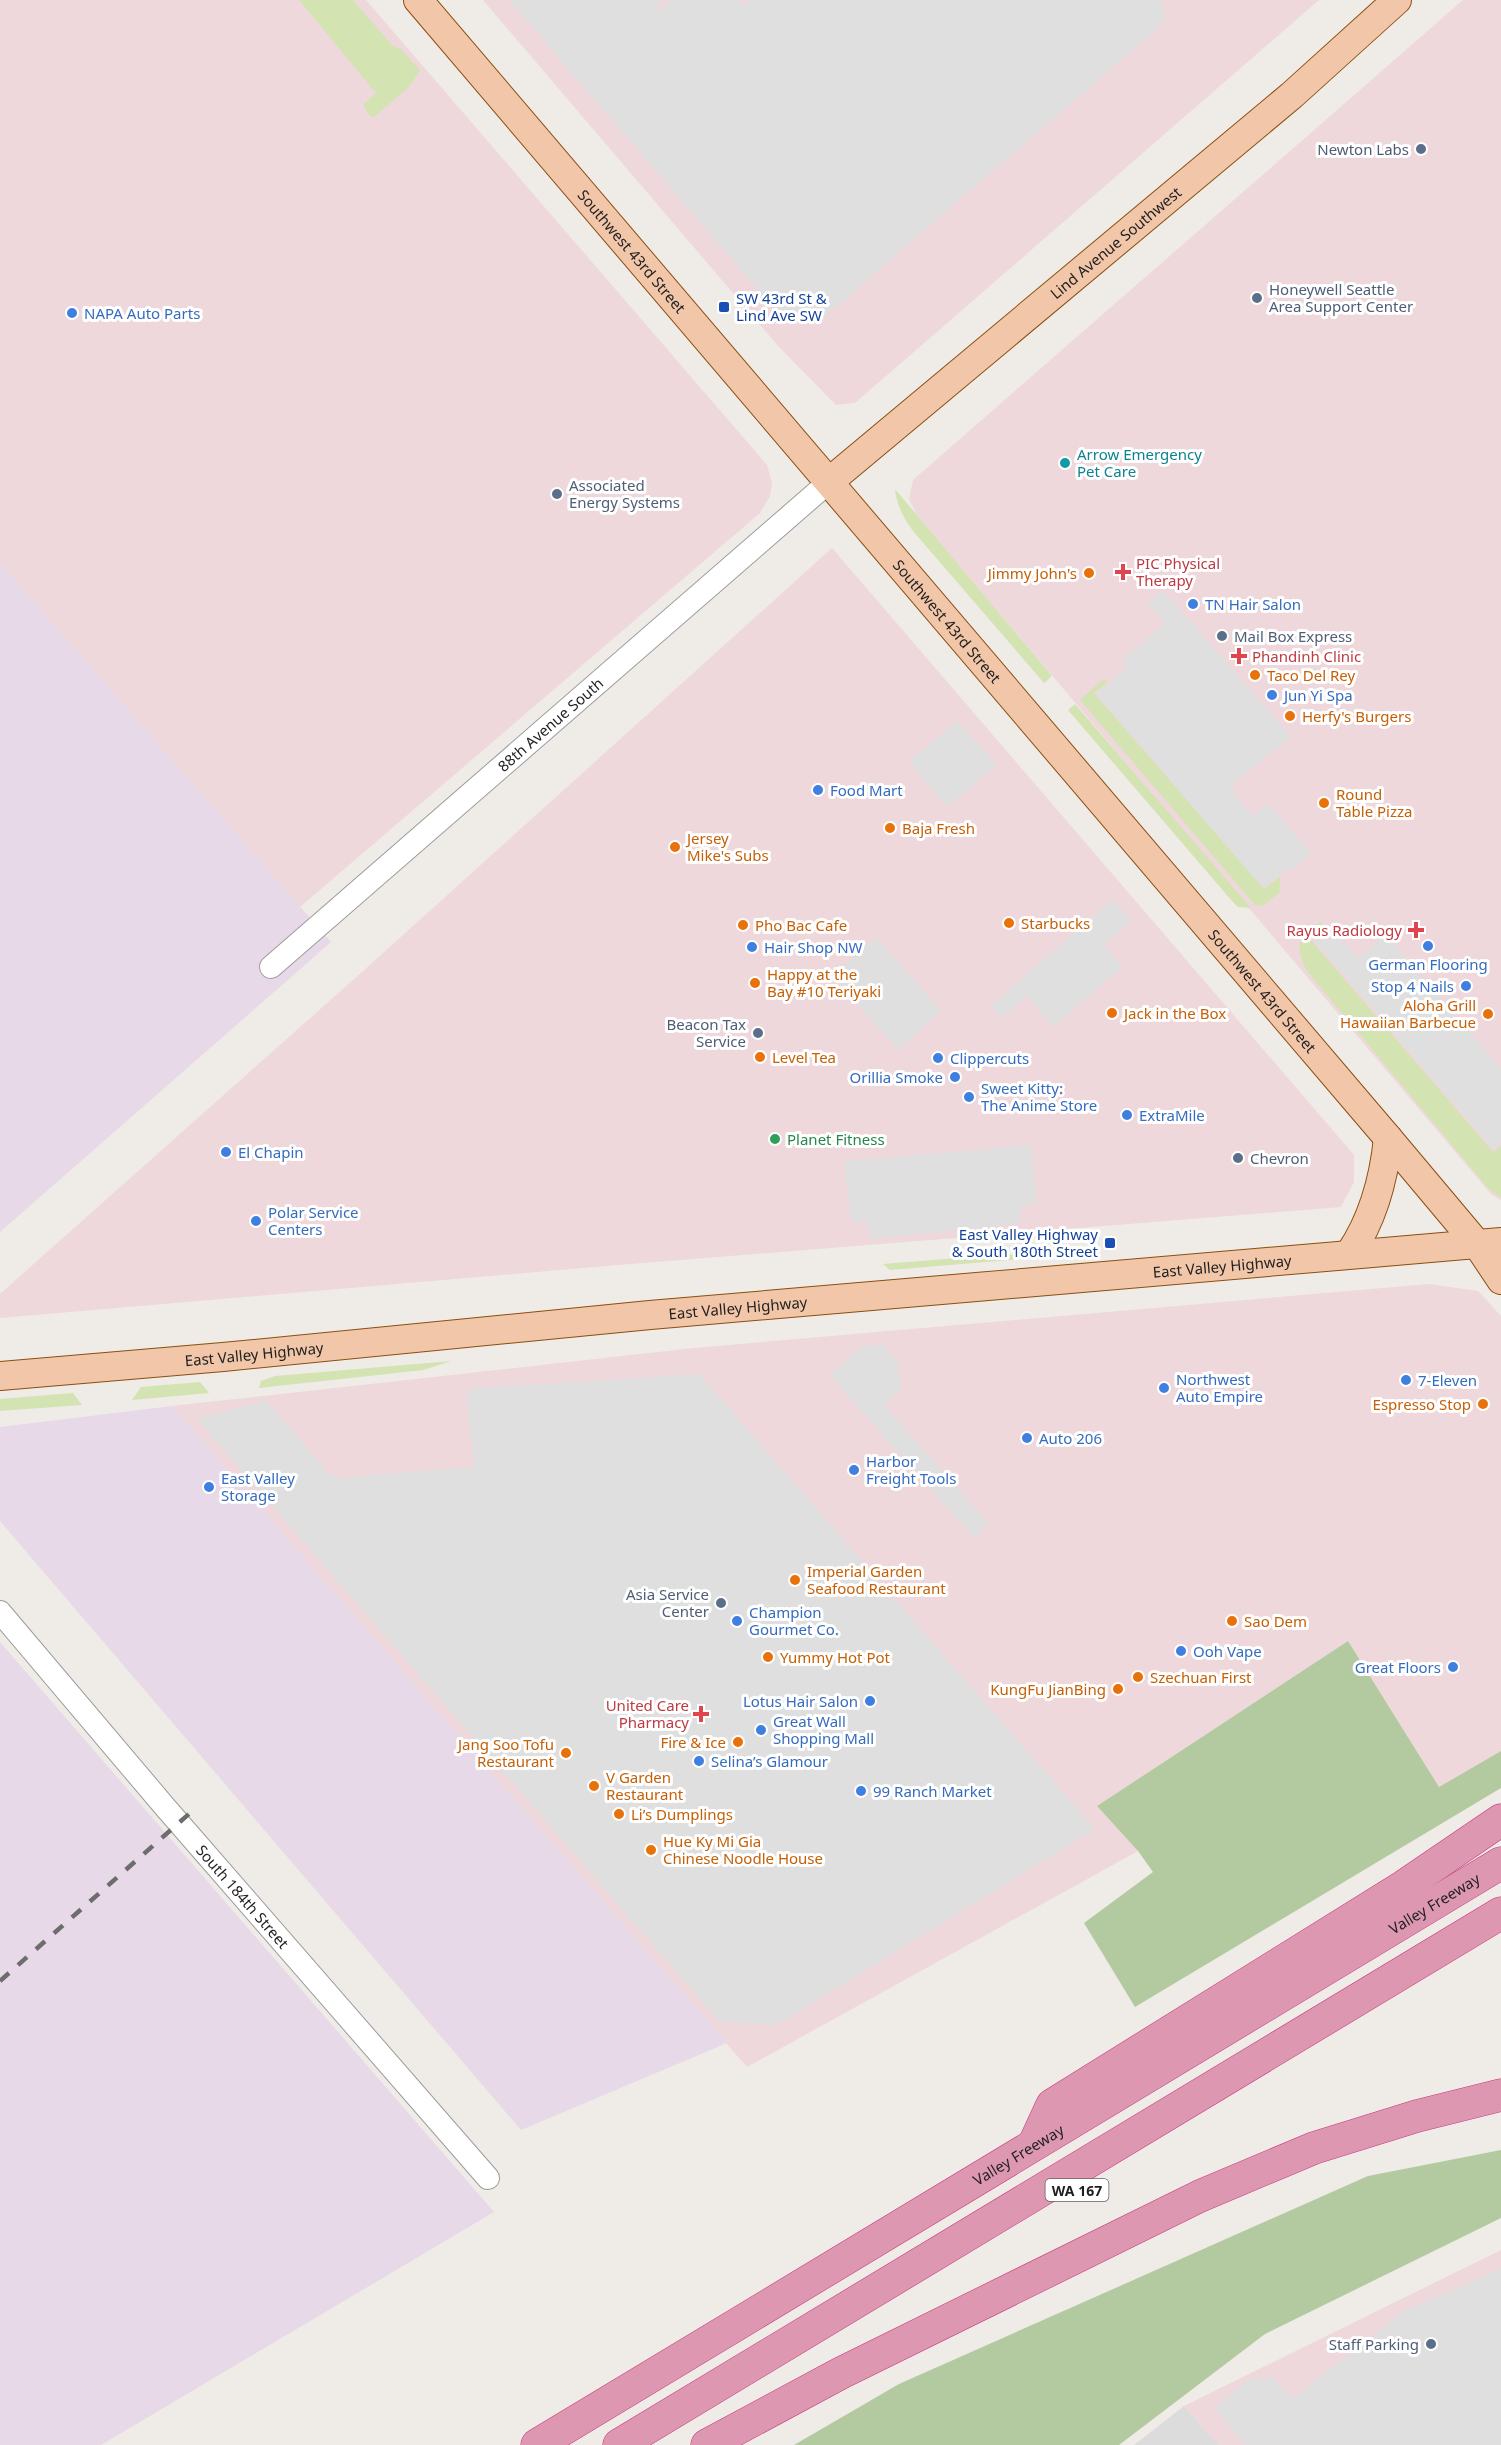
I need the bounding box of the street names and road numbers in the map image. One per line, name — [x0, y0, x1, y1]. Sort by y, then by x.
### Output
street label: Lind Avenue Southwest — [1046, 182, 1186, 303]
street label: Southwest 43rd Street — [574, 185, 691, 318]
street label: Southwest 43rd Street — [889, 555, 1006, 687]
street label: 88th Avenue South — [493, 673, 607, 776]
street label: Southwest 43rd Street — [1204, 925, 1321, 1057]
street label: East Valley Highway — [1152, 1250, 1293, 1282]
street label: East Valley Highway — [668, 1292, 808, 1323]
street label: East Valley Highway — [184, 1337, 325, 1370]
street label: South 184th Street — [192, 1840, 294, 1953]
street label: Valley Freeway — [1385, 1868, 1484, 1938]
street label: Valley Freeway — [969, 2119, 1068, 2190]
road number: WA 167 — [1046, 2179, 1108, 2201]

